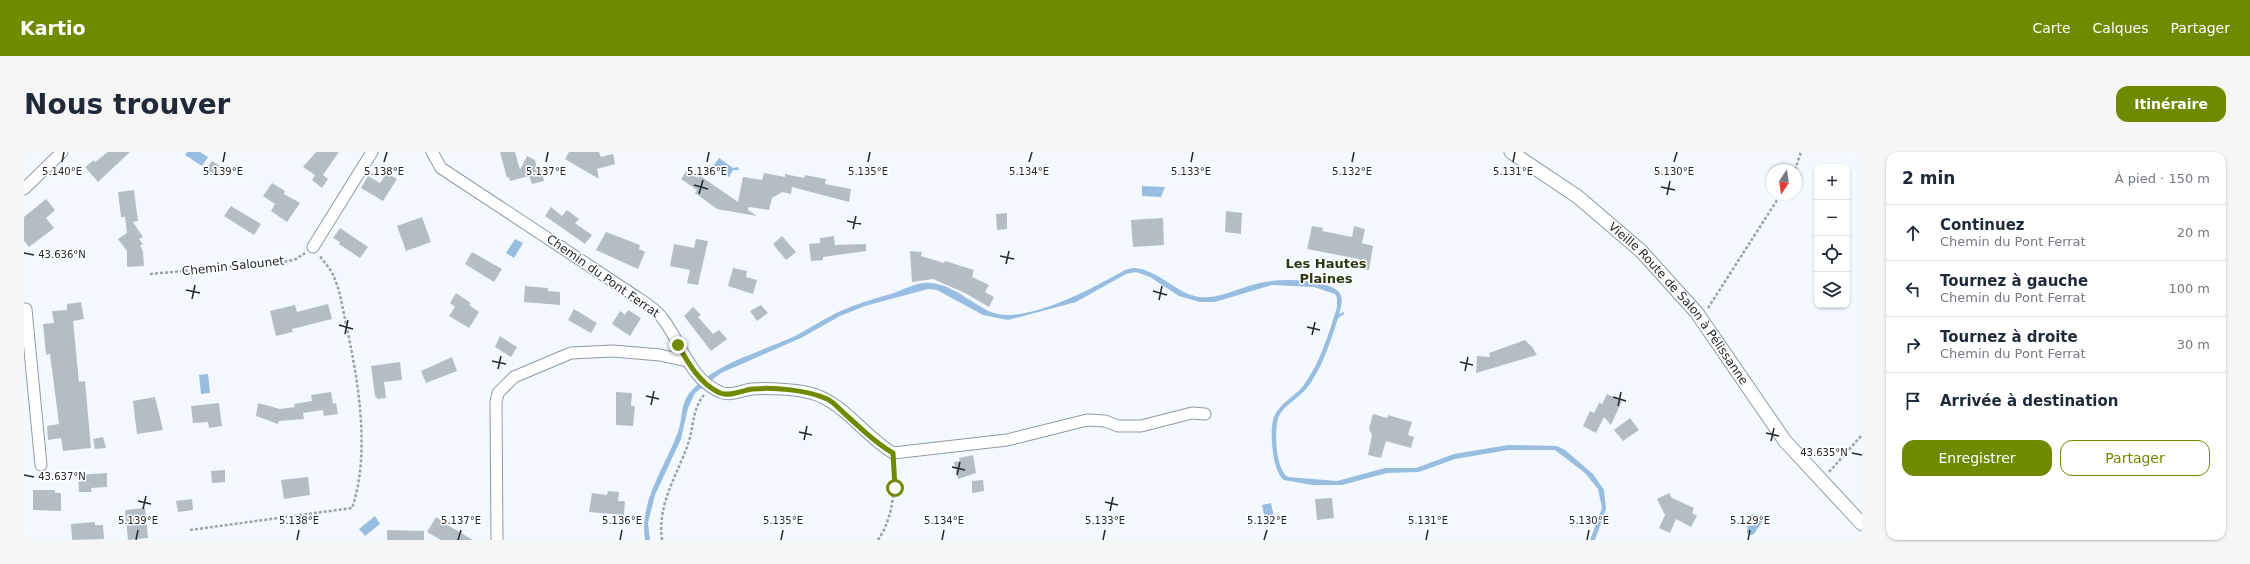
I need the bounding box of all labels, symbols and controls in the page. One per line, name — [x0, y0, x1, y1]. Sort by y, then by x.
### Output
text: Kartio — [20, 17, 86, 39]
text: Carte — [2032, 20, 2071, 36]
text: Calques — [2093, 20, 2149, 36]
text: Partager — [2171, 20, 2230, 36]
button: Itinéraire — [2116, 86, 2226, 122]
text: Nous trouver — [24, 88, 230, 121]
north arrow — [1766, 164, 1802, 200]
map controls — [1814, 164, 1850, 308]
button: + — [1814, 164, 1850, 200]
text: 5.140°E — [42, 166, 82, 177]
text: 5.139°E — [203, 166, 243, 177]
text: 5.138°E — [364, 166, 404, 177]
text: 5.137°E — [526, 166, 566, 177]
text: 5.136°E — [687, 166, 727, 177]
text: 5.135°E — [848, 166, 888, 177]
text: 5.134°E — [1009, 166, 1049, 177]
text: 5.133°E — [1171, 166, 1211, 177]
text: 5.132°E — [1332, 166, 1372, 177]
text: 5.131°E — [1493, 166, 1533, 177]
text: 5.130°E — [1654, 166, 1694, 177]
text: 2 min — [1902, 168, 1955, 188]
text: À pied · 150 m — [2115, 171, 2210, 186]
button: − — [1814, 200, 1850, 236]
text: Continuez — [1940, 216, 2025, 234]
street label: Vieille Route de Salon à Pélissanne — [1606, 219, 1751, 387]
icon: ahead — [1902, 222, 1924, 244]
text: 20 m — [2177, 225, 2210, 240]
street label: Chemin du Pont Ferrat — [544, 232, 662, 320]
text: Chemin du Pont Ferrat — [1940, 234, 2086, 249]
button: locate — [1814, 236, 1850, 272]
text: 43.636°N — [38, 249, 86, 260]
street label: Chemin Salounet — [181, 254, 285, 278]
district label: Les Hautes Plaines — [1285, 256, 1367, 286]
button: layers — [1814, 272, 1850, 308]
text: Tournez à gauche — [1940, 272, 2088, 290]
icon: left — [1902, 278, 1924, 300]
text: 100 m — [2168, 281, 2210, 296]
text: Chemin du Pont Ferrat — [1940, 290, 2086, 305]
text: Tournez à droite — [1940, 328, 2078, 346]
icon: right — [1902, 334, 1924, 356]
route end — [669, 336, 687, 354]
text: 30 m — [2177, 337, 2210, 352]
text: Chemin du Pont Ferrat — [1940, 346, 2086, 361]
icon: arrive — [1902, 390, 1924, 412]
text: Arrivée à destination — [1940, 392, 2118, 410]
button: Enregistrer — [1902, 440, 2052, 476]
button: Partager — [2060, 440, 2210, 476]
text: 43.635°N — [1800, 447, 1848, 458]
text: 43.637°N — [38, 471, 86, 482]
route start — [886, 479, 904, 497]
text: 5.139°E — [118, 515, 158, 526]
text: 5.138°E — [279, 515, 319, 526]
text: 5.137°E — [441, 515, 481, 526]
text: 5.136°E — [602, 515, 642, 526]
text: 5.135°E — [763, 515, 803, 526]
text: 5.134°E — [924, 515, 964, 526]
text: 5.133°E — [1085, 515, 1125, 526]
text: 5.132°E — [1247, 515, 1287, 526]
text: 5.131°E — [1408, 515, 1448, 526]
text: 5.130°E — [1569, 515, 1609, 526]
text: 5.129°E — [1730, 515, 1770, 526]

